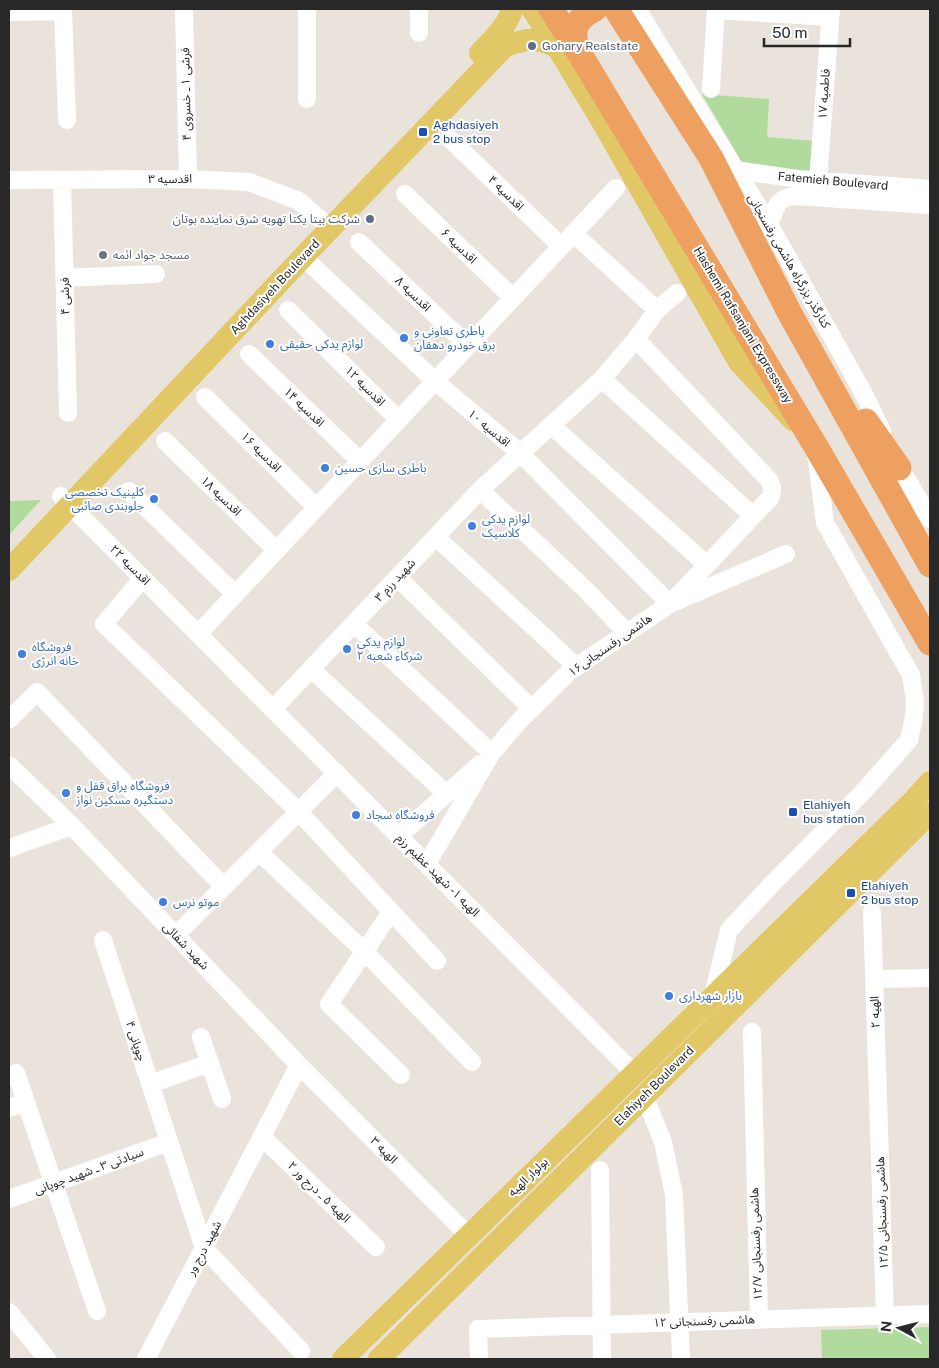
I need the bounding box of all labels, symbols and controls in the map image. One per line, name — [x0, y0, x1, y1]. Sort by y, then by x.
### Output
scale bar — [764, 15, 850, 47]
text: 50 m — [772, 24, 807, 41]
place label: Gohary Realstate — [542, 39, 638, 53]
marker: Gohary Realstate — [526, 40, 538, 52]
street label: فرشی ۱ ـ خسروی ۴ — [178, 47, 194, 141]
street label: فاطمیه ۱۷ — [815, 68, 833, 120]
place label: Aghdasiyeh 2 bus stop — [433, 118, 499, 146]
marker: Aghdasiyeh 2 bus stop — [417, 126, 429, 138]
street label: Fatemieh Boulevard — [777, 169, 889, 193]
street label: اقدسیه ۳ — [148, 172, 192, 186]
street label: اقدسیه ۴ — [485, 173, 527, 213]
street label: کنارگذر بزرگراه هاشمی رفسنجانی — [745, 191, 834, 331]
place label: شرکت بیتا یکتا تهویه شرق نماینده بوتان — [173, 212, 360, 226]
marker: شرکت بیتا یکتا تهویه شرق نماینده بوتان — [364, 213, 376, 225]
street label: اقدسیه ۶ — [438, 226, 480, 266]
street label: Aghdasiyeh Boulevard — [227, 237, 323, 337]
street label: Hashemi Rafsanjani Expressway — [691, 244, 796, 406]
place label: مسجد جواد ائمه — [113, 248, 190, 262]
marker: مسجد جواد ائمه — [97, 249, 109, 261]
street label: اقدسیه ۸ — [392, 274, 434, 314]
street label: فرشی ۴ — [58, 277, 72, 315]
place label: باطری تعاونی و برق خودرو دهقان — [414, 324, 495, 352]
marker: باطری تعاونی و برق خودرو دهقان — [398, 332, 410, 344]
place label: لوازم یدکی حقیقی — [280, 337, 363, 353]
marker: لوازم یدکی حقیقی — [264, 338, 276, 350]
street label: اقدسیه ۱۲ — [342, 363, 388, 409]
street label: اقدسیه ۱۴ — [281, 384, 327, 430]
street label: اقدسیه ۱۰ — [465, 406, 513, 450]
street label: اقدسیه ۱۶ — [238, 429, 284, 475]
place label: باطری سازی حسین — [335, 461, 426, 475]
marker: باطری سازی حسین — [319, 462, 331, 474]
street label: اقدسیه ۱۸ — [198, 473, 244, 519]
place label: کلینیک تخصصی جلوبندی صائبی — [65, 485, 145, 513]
marker: کلینیک تخصصی جلوبندی صائبی — [148, 493, 160, 505]
place label: لوازم یدکی کلاسیک — [482, 512, 530, 540]
marker: لوازم یدکی کلاسیک — [466, 520, 478, 532]
street label: اقدسیه ۲۲ — [107, 542, 153, 588]
street label: شهید رزم ۳ — [372, 556, 420, 606]
street label: هاشمی رفسنجانی۱۶ — [565, 611, 655, 679]
place label: لوازم یدکی شرکاء شعبه ۲ — [357, 635, 422, 663]
place label: فروشگاه خانه انرژی — [32, 640, 79, 668]
marker: لوازم یدکی شرکاء شعبه ۲ — [341, 643, 353, 655]
marker: فروشگاه خانه انرژی — [16, 648, 28, 660]
place label: فروشگاه یراق قفل و دستگیره مسکین نواز — [75, 779, 173, 807]
marker: فروشگاه یراق قفل و دستگیره مسکین نواز — [60, 787, 72, 799]
place label: Elahiyeh bus station — [803, 798, 864, 826]
marker: Elahiyeh bus station — [787, 806, 799, 818]
place label: فروشگاه سجاد — [366, 808, 435, 822]
marker: فروشگاه سجاد — [350, 809, 362, 821]
street label: الهیه ۱ - شهید عظیم رزم — [392, 831, 482, 921]
place label: Elahiyeh 2 bus stop — [861, 879, 919, 907]
marker: Elahiyeh 2 bus stop — [845, 887, 857, 899]
place label: موتو نرس — [173, 895, 219, 909]
marker: موتو نرس — [157, 896, 169, 908]
street label: شهید شفائی — [160, 919, 212, 973]
place label: بازار شهرداری — [679, 989, 742, 1003]
marker: بازار شهرداری — [663, 990, 675, 1002]
street label: الهیه ۲ — [867, 996, 883, 1028]
street label: چوپانی ۴ — [122, 1019, 149, 1063]
street label: Elahiyeh Boulevard — [611, 1043, 697, 1129]
street label: الهیه ۳ — [368, 1134, 400, 1166]
street label: سیادتی ۳ ـ شهید چوپانی — [32, 1145, 146, 1198]
street label: بولوار الهیه — [505, 1155, 551, 1200]
street label: هاشمی رفسنجانی ۱۲/۵ — [873, 1156, 891, 1270]
street label: الهیه ۵ ـ درج ور ۲ — [283, 1159, 353, 1227]
street label: هاشمی رفسنجانی ۱۲/۷ — [747, 1187, 765, 1301]
street label: شهید درج ور — [183, 1218, 226, 1279]
north arrow — [874, 1303, 924, 1353]
street label: هاشمی رفسنجانی ۱۲ — [653, 1312, 755, 1330]
text: N — [877, 1320, 895, 1333]

